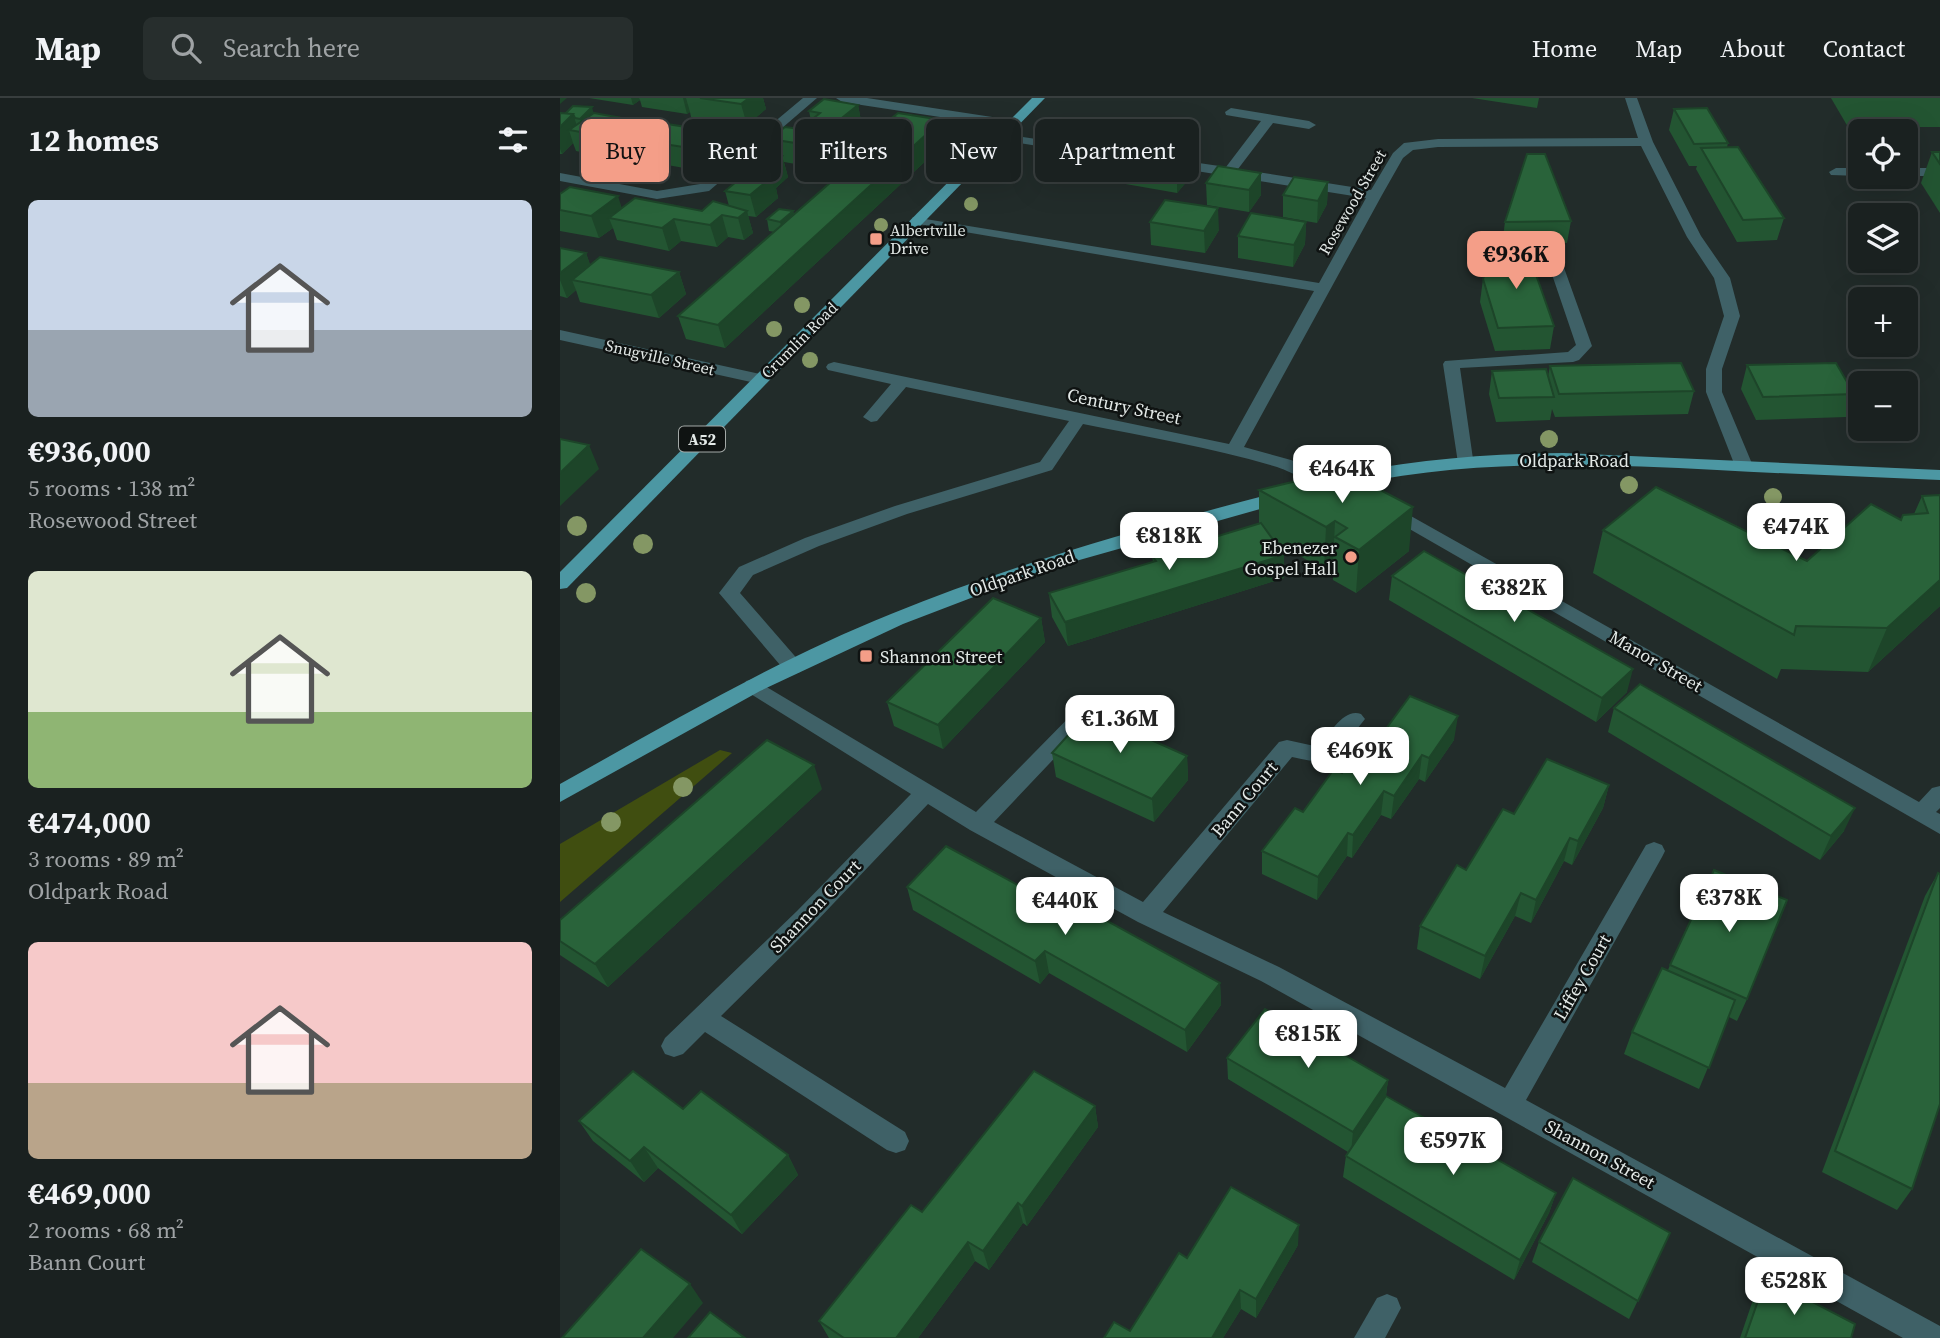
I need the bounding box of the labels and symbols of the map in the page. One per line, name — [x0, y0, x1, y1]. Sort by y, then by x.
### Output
street label: Rosewood Street — [1313, 145, 1391, 258]
place label: Albertville Drive — [890, 219, 966, 259]
marker: Albertville Drive — [868, 231, 884, 247]
pin: €936K — [1467, 232, 1565, 291]
street label: Crumlin Road — [756, 297, 842, 383]
street label: Snugville Street — [603, 334, 717, 380]
street label: Century Street — [1065, 382, 1183, 430]
road number: A52 — [679, 426, 725, 452]
pin: €464K — [1293, 446, 1391, 505]
street label: Oldpark Road — [1519, 448, 1629, 473]
pin: €474K — [1747, 504, 1845, 563]
pin: €818K — [1120, 512, 1218, 572]
place label: Ebenezer Gospel Hall — [1244, 535, 1337, 581]
street label: Oldpark Road — [966, 543, 1078, 603]
marker: Ebenezer Gospel Hall — [1343, 549, 1359, 565]
pin: €382K — [1465, 564, 1563, 624]
street label: Manor Street — [1605, 624, 1707, 698]
place label: Shannon Street — [880, 644, 1002, 669]
marker: Shannon Street — [858, 648, 874, 664]
pin: €1.36M — [1063, 696, 1177, 755]
pin: €469K — [1311, 728, 1409, 787]
street label: Bann Court — [1205, 756, 1283, 842]
street label: Shannon Court — [764, 854, 866, 958]
pin: €378K — [1680, 874, 1778, 934]
pin: €440K — [1016, 878, 1114, 937]
street label: Liffey Court — [1547, 929, 1617, 1025]
pin: €815K — [1259, 1010, 1357, 1070]
street label: Shannon Street — [1540, 1113, 1660, 1195]
pin: €597K — [1404, 1118, 1502, 1177]
pin: €528K — [1745, 1258, 1843, 1317]

